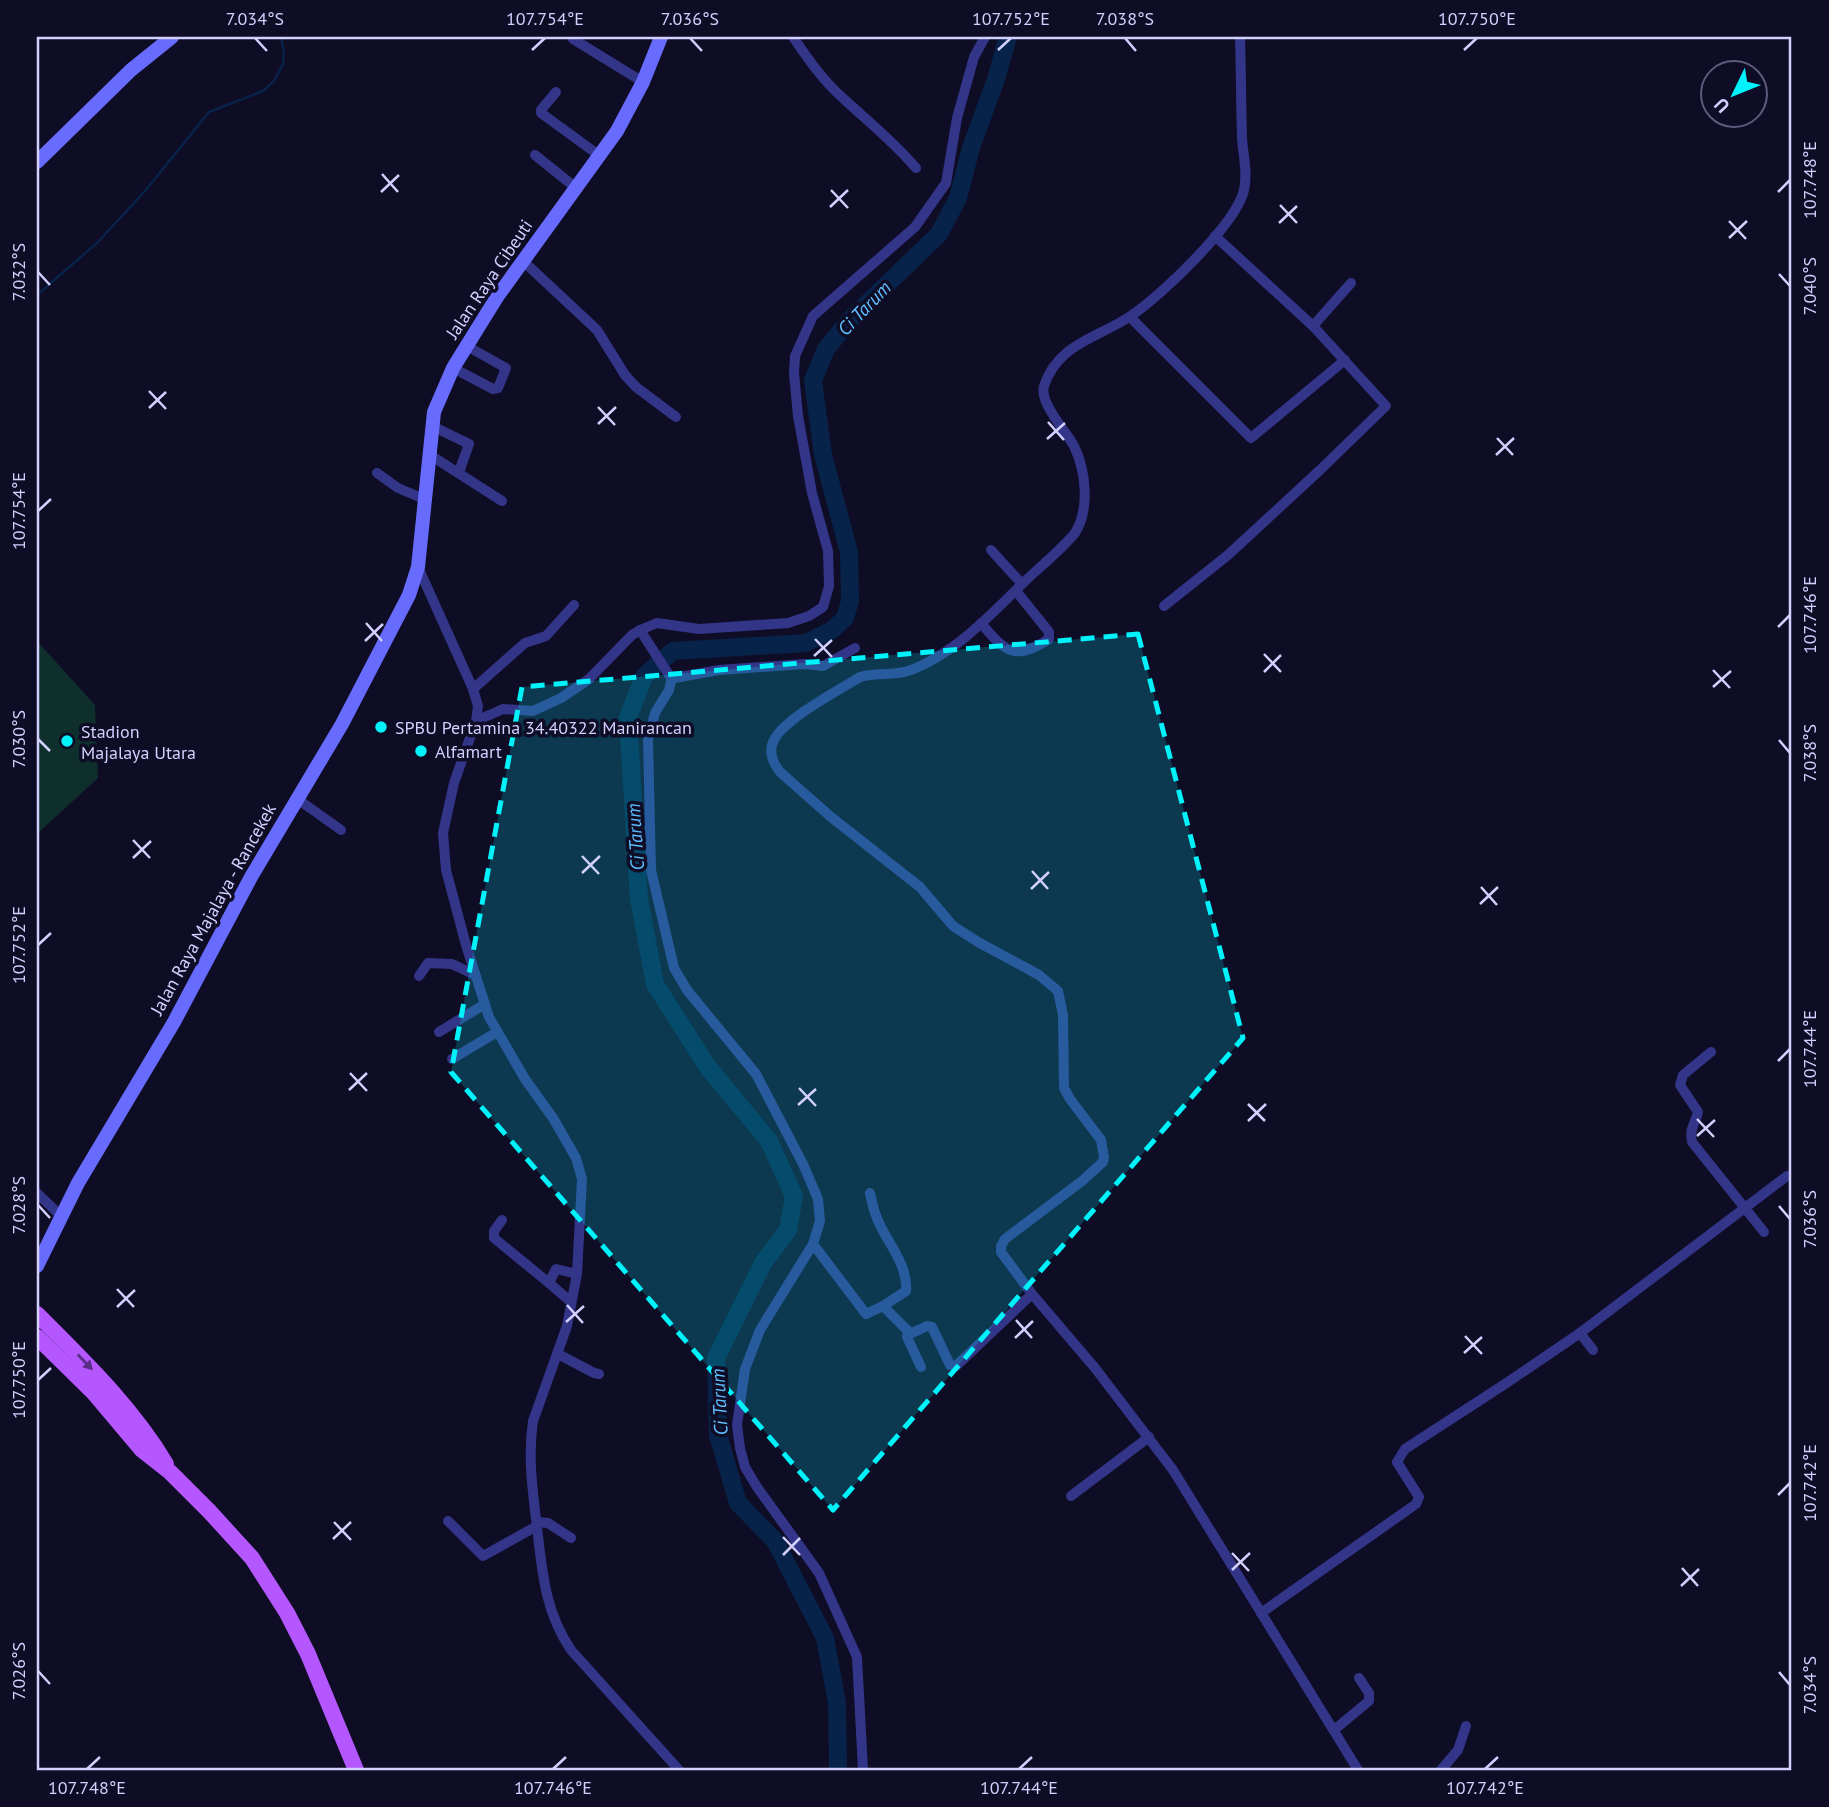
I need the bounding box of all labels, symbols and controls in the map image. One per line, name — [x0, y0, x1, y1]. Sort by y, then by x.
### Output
text: 7.034°S — [226, 7, 284, 30]
text: 107.754°E — [506, 7, 584, 30]
text: 7.036°S — [661, 7, 719, 30]
text: 107.752°E — [972, 7, 1050, 30]
text: 7.038°S — [1096, 7, 1154, 30]
text: 107.750°E — [1438, 7, 1516, 30]
north arrow — [1700, 60, 1770, 130]
text: U — [1709, 93, 1734, 118]
text: 107.748°E — [1798, 141, 1821, 219]
street label: Jalan Raya Cibeuti — [440, 215, 537, 344]
text: 7.032°S — [7, 243, 30, 301]
text: 7.040°S — [1798, 257, 1821, 315]
water label: Ci Tarum — [832, 276, 896, 340]
text: 107.754°E — [7, 472, 30, 550]
text: 107.746°E — [1798, 576, 1821, 654]
text: 7.030°S — [7, 710, 30, 768]
place label: SPBU Pertamina 34.40322 Manirancan — [395, 716, 692, 739]
marker: SPBU Pertamina 34.40322 Manirancan — [373, 719, 389, 735]
place label: Stadion Majalaya Utara — [81, 720, 196, 764]
text: 7.038°S — [1798, 724, 1821, 782]
marker: Stadion Majalaya Utara — [59, 733, 75, 749]
place label: Alfamart — [435, 740, 502, 763]
marker: Alfamart — [413, 743, 429, 759]
street label: Jalan Raya Majalaya - Rancekek — [145, 799, 281, 1020]
water label: Ci Tarum — [621, 803, 649, 871]
text: 107.752°E — [7, 906, 30, 984]
text: 107.744°E — [1798, 1010, 1821, 1088]
text: 7.028°S — [7, 1176, 30, 1234]
text: 7.036°S — [1798, 1190, 1821, 1248]
text: 107.750°E — [7, 1341, 30, 1419]
one-way arrow — [76, 1353, 92, 1370]
water label: Ci Tarum — [705, 1368, 733, 1436]
text: 107.742°E — [1798, 1444, 1821, 1522]
text: 7.026°S — [7, 1642, 30, 1700]
text: 7.034°S — [1798, 1656, 1821, 1714]
text: 107.748°E — [48, 1776, 126, 1799]
text: 107.746°E — [514, 1776, 592, 1799]
text: 107.744°E — [980, 1776, 1058, 1799]
text: 107.742°E — [1446, 1776, 1524, 1799]

